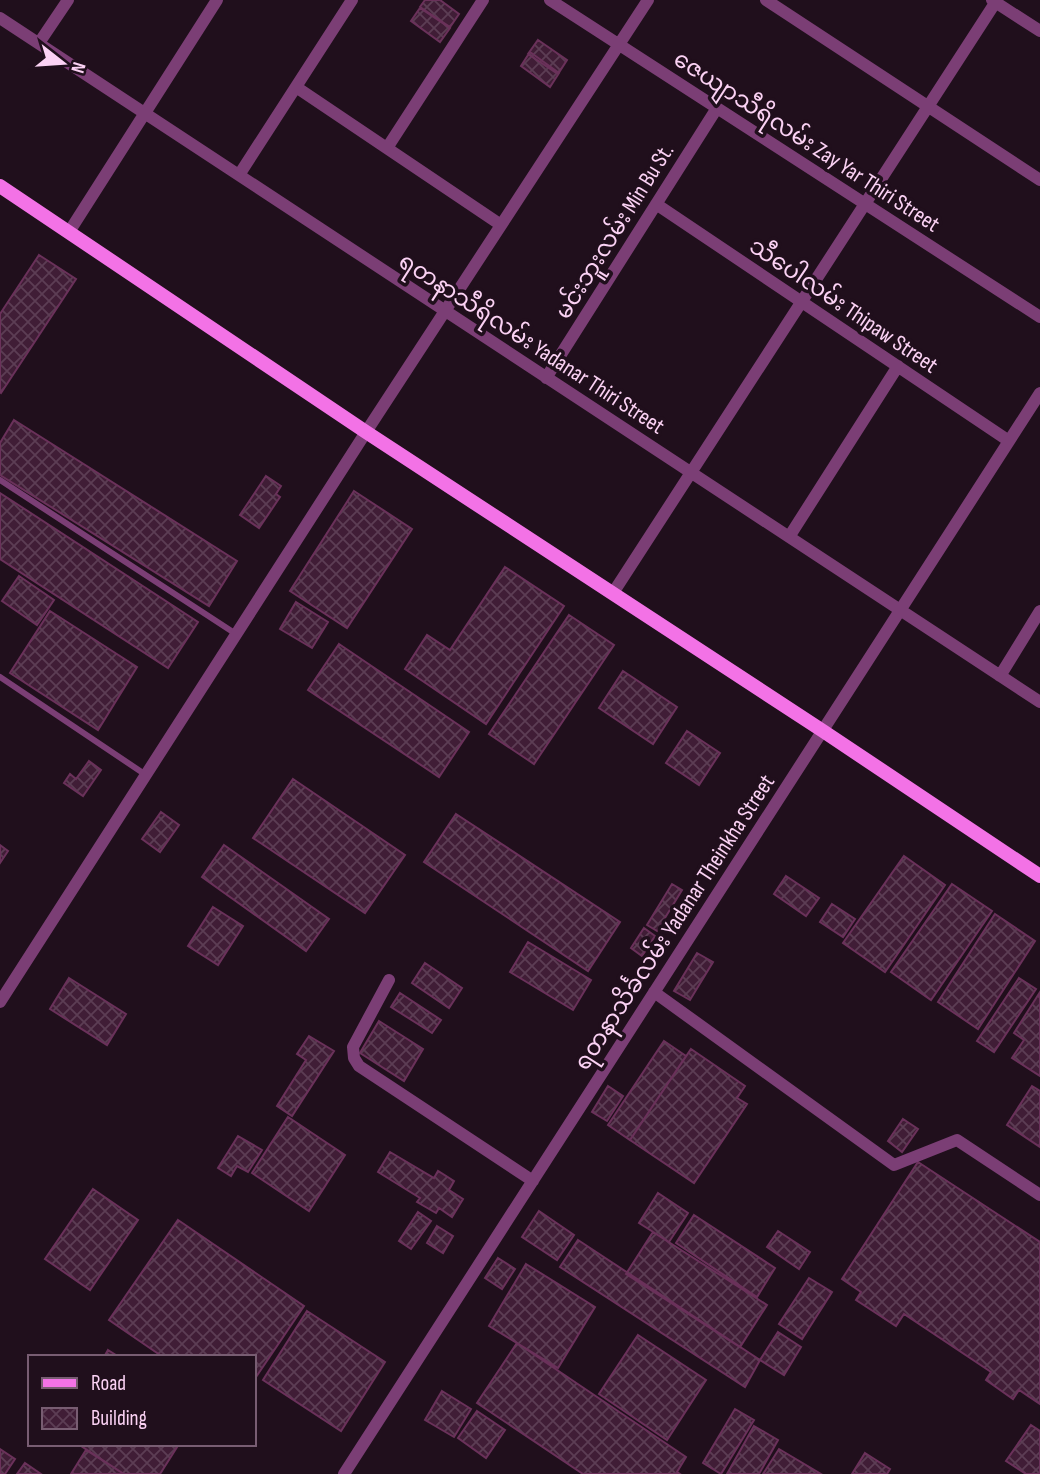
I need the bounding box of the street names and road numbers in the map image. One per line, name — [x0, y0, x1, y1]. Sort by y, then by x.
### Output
street label: ဇေယျာသီရိလမ်း Zay Yar Thiri Street — [666, 43, 946, 242]
street label: မင်းဘူးလမ်း Min Bu St. — [547, 137, 684, 327]
street label: သီပေါလမ်း Thipaw Street — [744, 230, 945, 379]
street label: ရတနာသီရိလမ်း Yadanar Thiri Street — [391, 245, 671, 444]
street label: ရတနာသိင်္ခလမ်း Yadanar Theinkha Street — [566, 768, 784, 1078]

